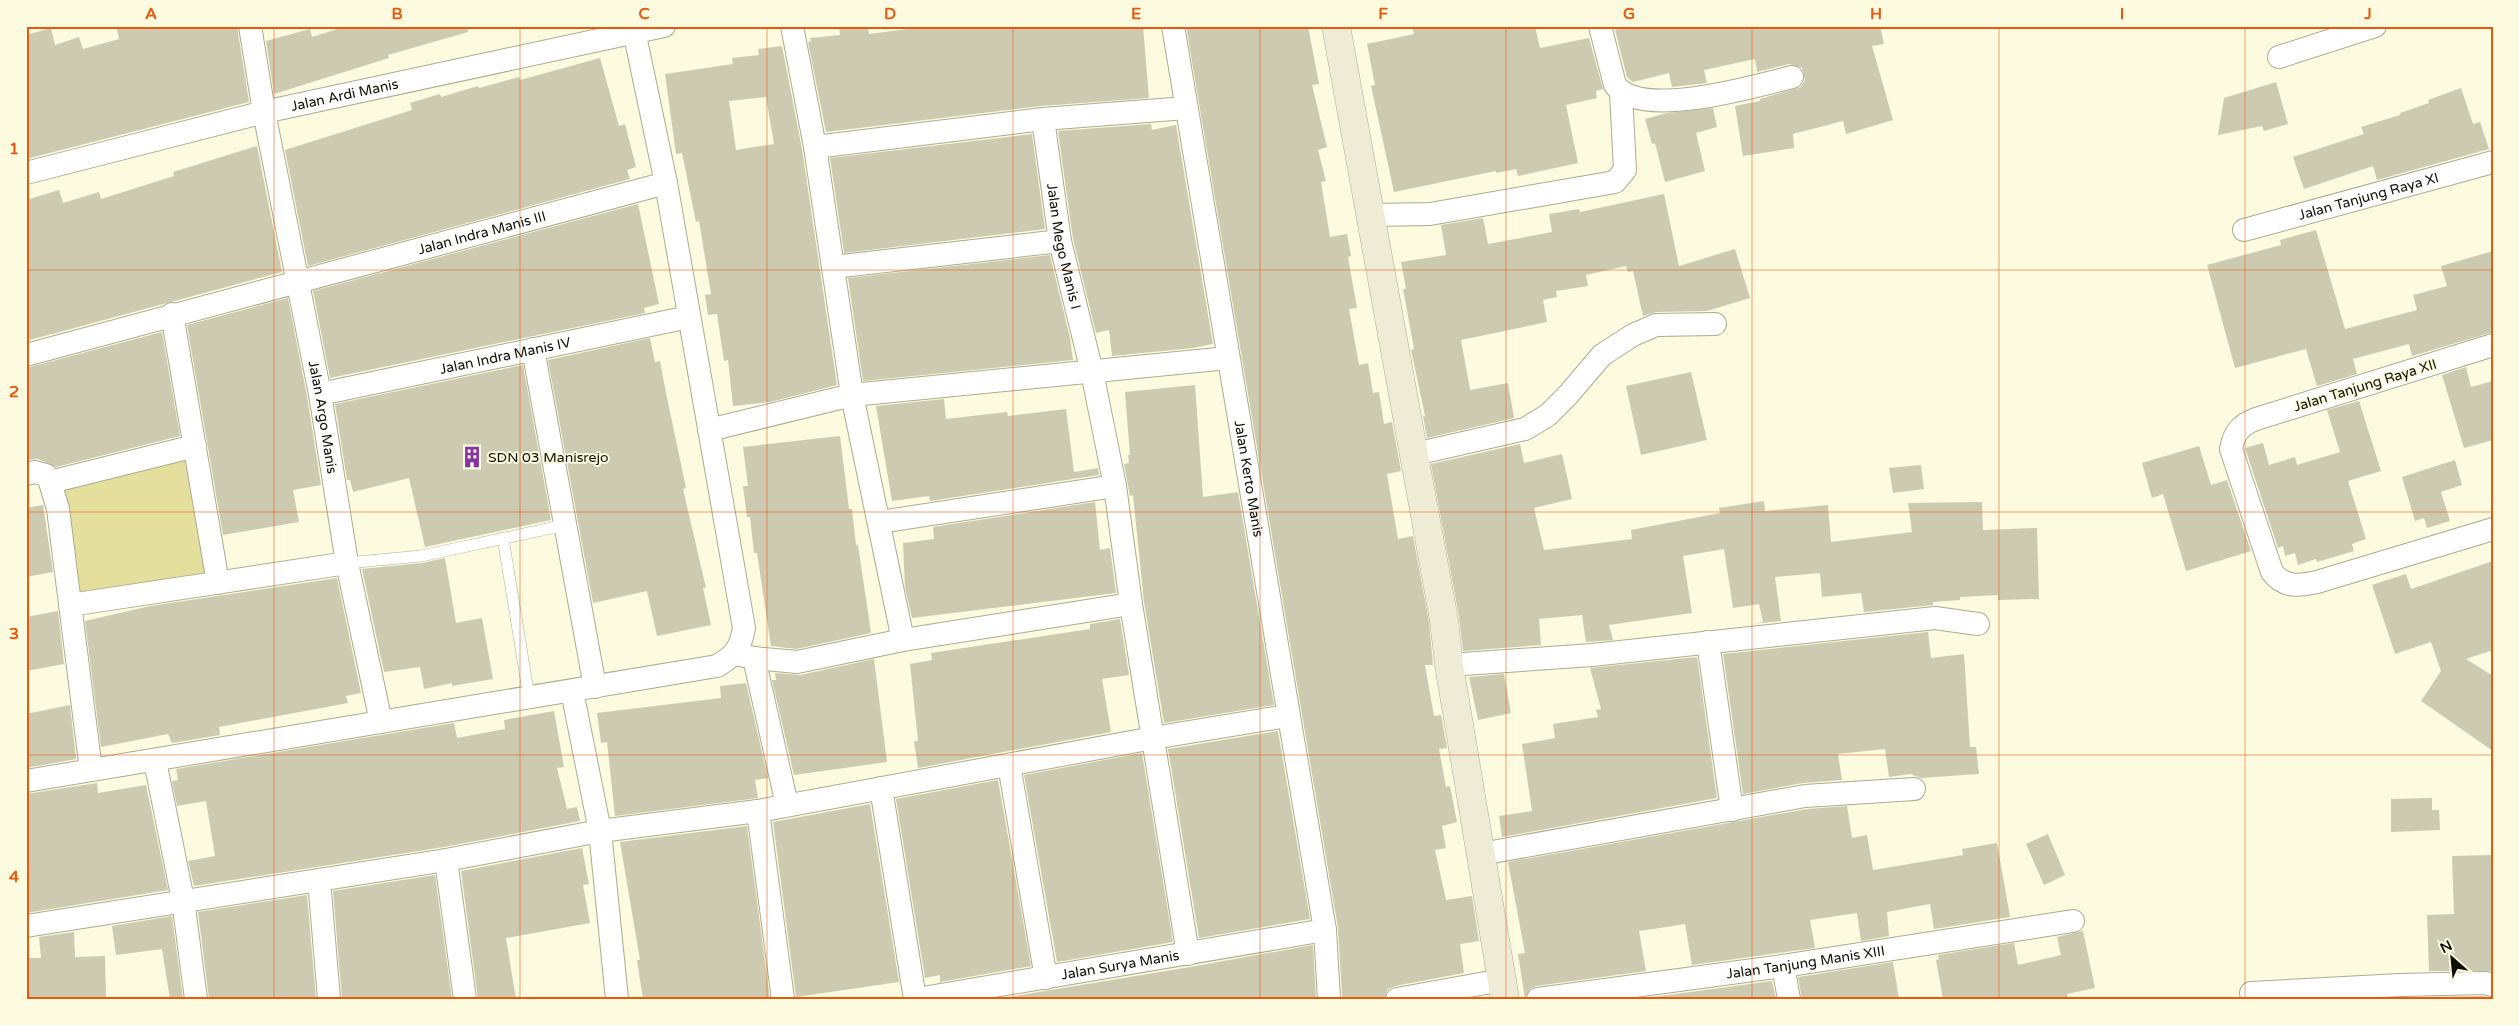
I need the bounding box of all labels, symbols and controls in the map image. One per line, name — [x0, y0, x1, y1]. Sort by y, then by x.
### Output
text: A — [145, 4, 157, 24]
text: B — [391, 4, 403, 24]
text: C — [638, 4, 650, 24]
text: D — [884, 4, 896, 24]
text: E — [1131, 4, 1141, 24]
text: F — [1378, 4, 1388, 24]
text: G — [1623, 4, 1635, 24]
text: H — [1870, 4, 1882, 24]
text: I — [2120, 4, 2124, 24]
text: J — [2363, 4, 2372, 24]
street label: Jalan Ardi Manis — [289, 75, 400, 115]
text: 1 — [9, 139, 19, 159]
street label: Jalan Tanjung Raya XI — [2296, 169, 2441, 224]
street label: Jalan Mego Manis I — [1043, 182, 1084, 311]
street label: Jalan Indra Manis III — [416, 208, 548, 258]
street label: Jalan Indra Manis IV — [438, 334, 573, 378]
street label: Jalan Tanjung Raya XII — [2291, 356, 2439, 415]
street label: Jalan Argo Manis — [305, 359, 341, 475]
text: 2 — [9, 382, 19, 402]
street label: Jalan Kerto Manis — [1230, 419, 1267, 539]
building icon: SDN 03 Manisrejo — [459, 444, 485, 470]
place label: SDN 03 Manisrejo — [488, 449, 609, 466]
text: 3 — [9, 624, 19, 644]
text: 4 — [9, 867, 19, 887]
north arrow — [2426, 932, 2476, 982]
text: N — [2437, 937, 2455, 957]
street label: Jalan Tanjung Manis XIII — [1725, 942, 1886, 983]
street label: Jalan Surya Manis — [1060, 947, 1181, 983]

